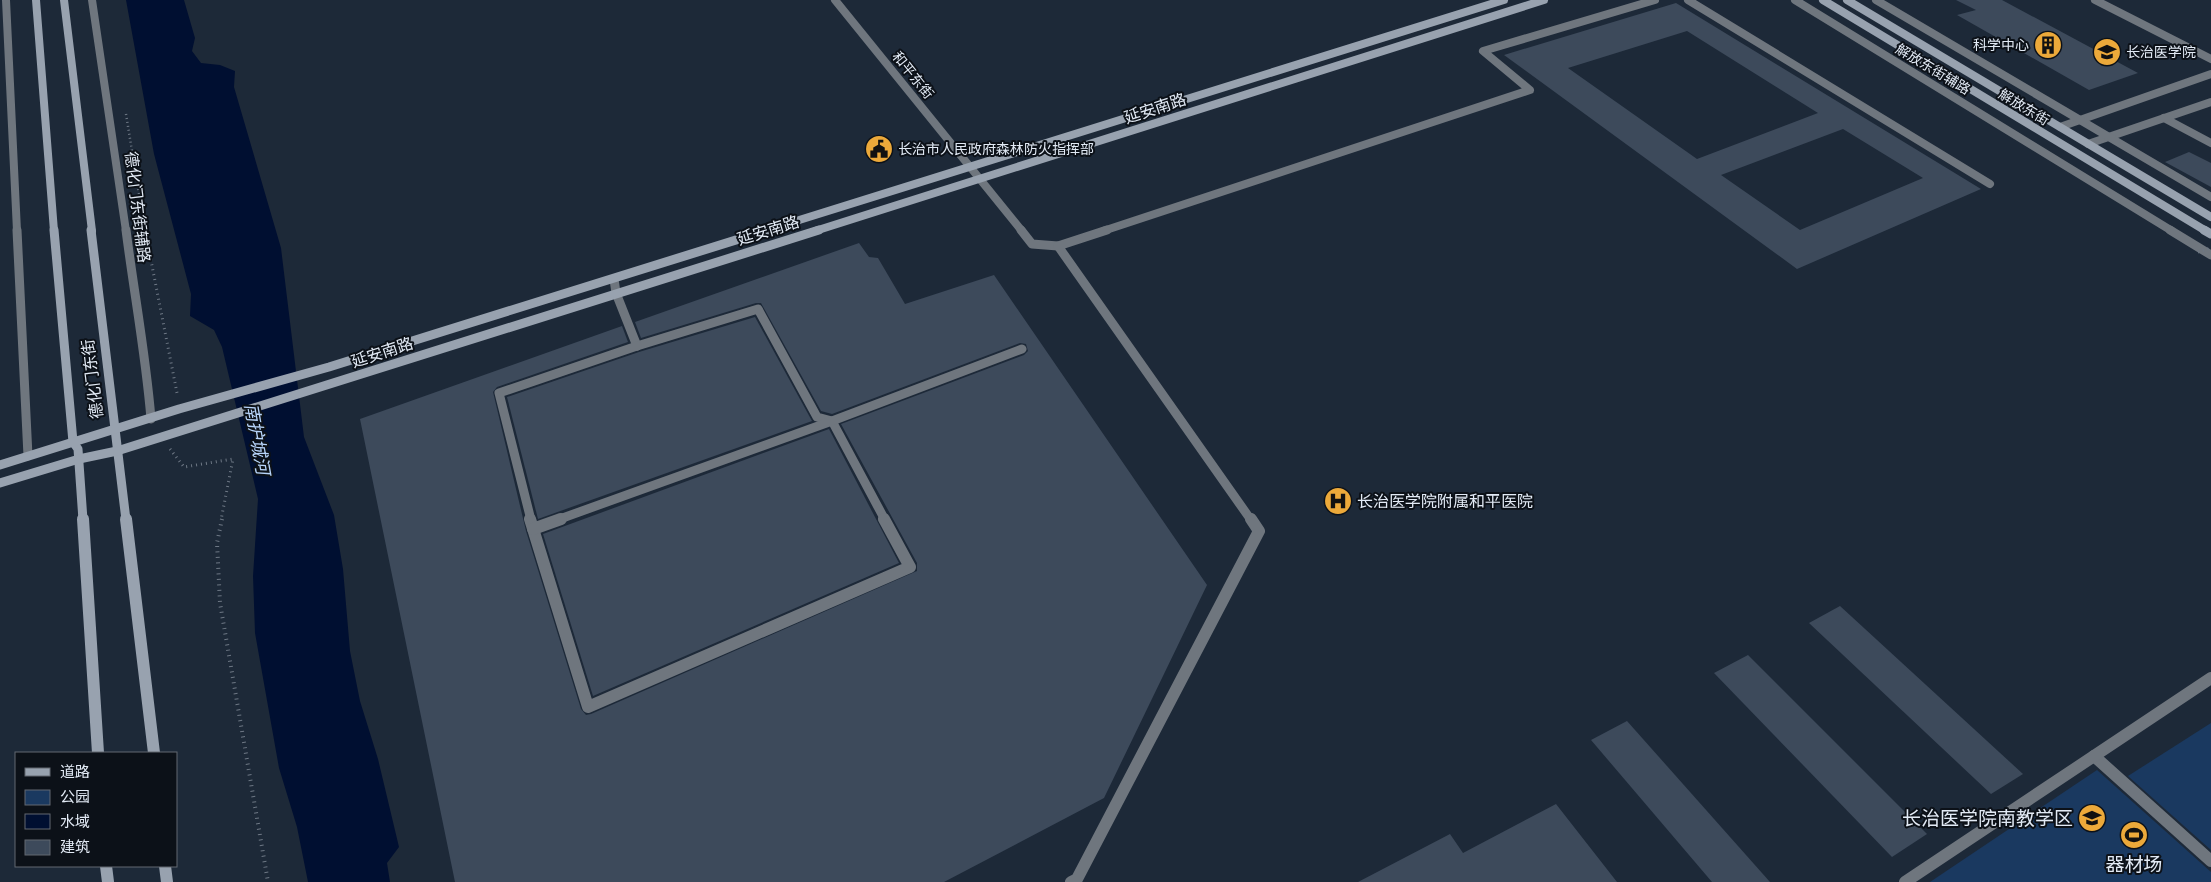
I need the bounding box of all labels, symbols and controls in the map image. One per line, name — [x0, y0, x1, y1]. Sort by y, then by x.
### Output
building icon: 科学中心 — [2033, 30, 2063, 60]
place label: 科学中心 — [1973, 36, 2029, 54]
school or university icon: 长治医学院 — [2092, 37, 2122, 67]
street label: 解放东街辅路 — [1892, 40, 1974, 98]
place label: 长治医学院 — [2126, 43, 2196, 61]
street label: 和平东街 — [888, 48, 938, 102]
street label: 解放东街 — [1995, 85, 2053, 129]
street label: 延安南路 — [1121, 89, 1189, 128]
public building icon: 长治市人民政府森林防火指挥部 — [864, 134, 894, 164]
place label: 长治市人民政府森林防火指挥部 — [898, 140, 1094, 158]
street label: 德化门东街辅路 — [120, 150, 155, 264]
street label: 延安南路 — [734, 211, 802, 250]
street label: 延安南路 — [348, 333, 416, 372]
street label: 德化门东街 — [77, 338, 108, 420]
water label: 南护城河 — [240, 401, 276, 479]
hospital icon: 长治医学院附属和平医院 — [1323, 486, 1353, 516]
place label: 长治医学院附属和平医院 — [1357, 491, 1533, 512]
legend — [15, 752, 178, 867]
text: 道路 — [60, 762, 90, 781]
text: 公园 — [60, 787, 90, 806]
school or university icon: 长治医学院南教学区 — [2077, 803, 2107, 833]
place label: 长治医学院南教学区 — [1902, 806, 2073, 831]
text: 水域 — [60, 812, 90, 831]
sports icon: 器材场 — [2119, 820, 2149, 850]
text: 建筑 — [60, 837, 90, 856]
place label: 器材场 — [2105, 852, 2163, 877]

